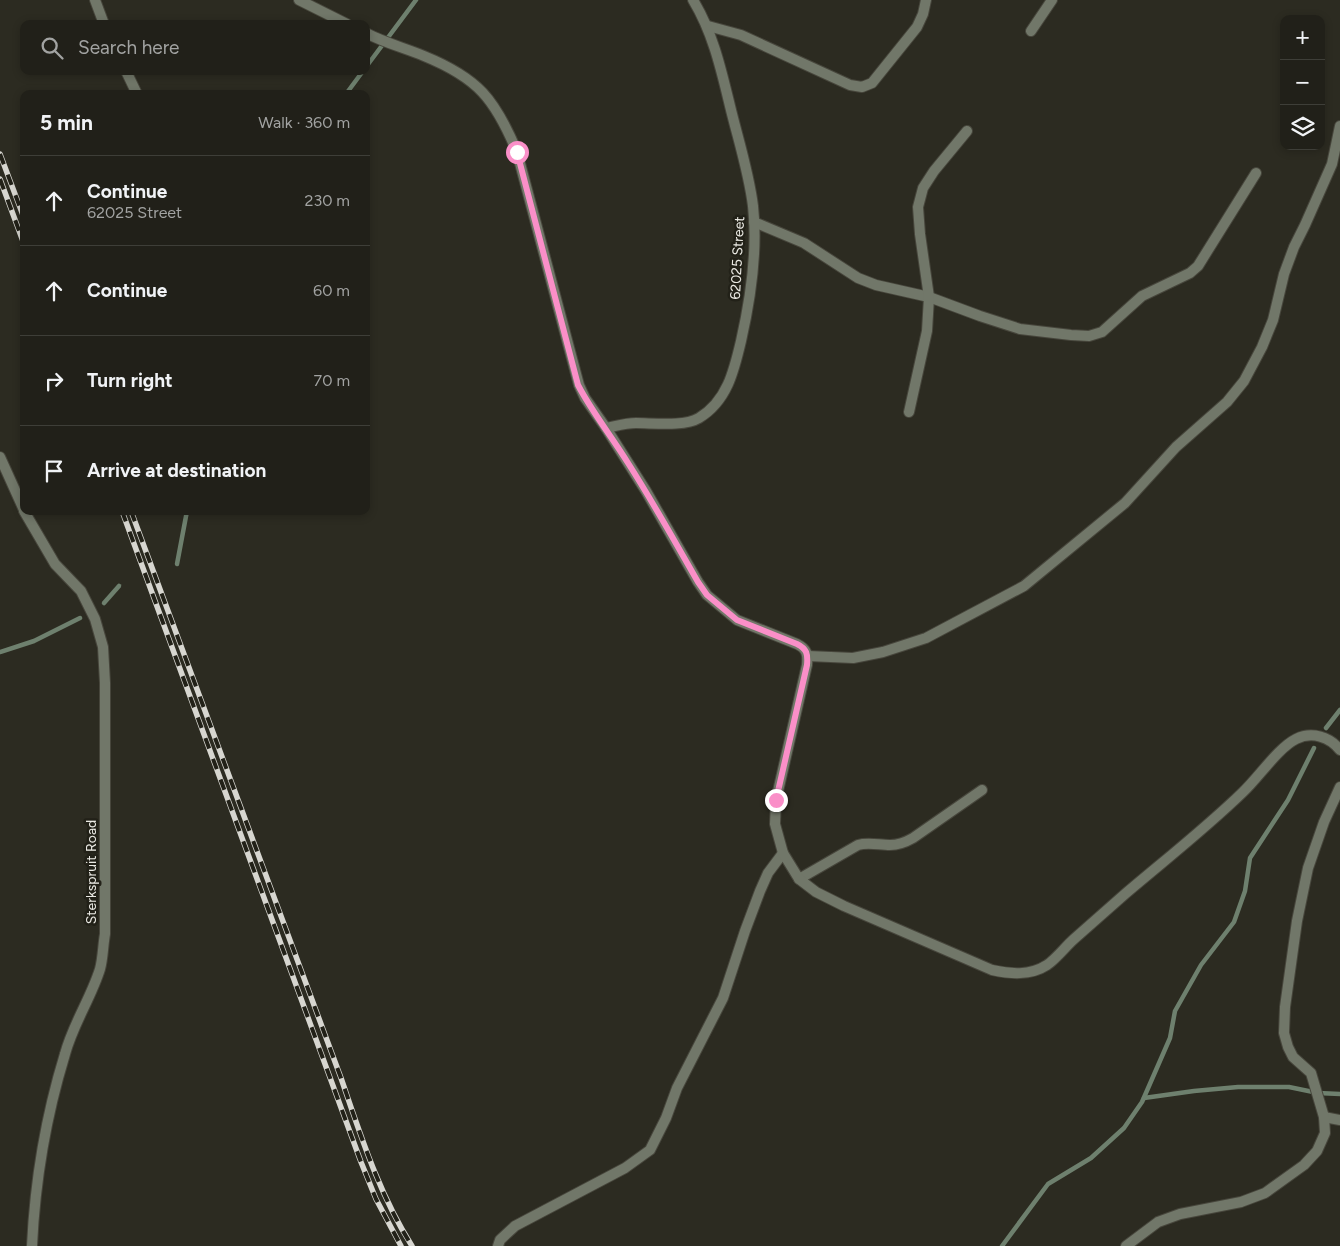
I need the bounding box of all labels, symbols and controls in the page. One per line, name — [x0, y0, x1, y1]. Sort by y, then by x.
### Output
map controls — [1280, 15, 1325, 150]
button: + — [1280, 15, 1325, 60]
search box — [20, 20, 370, 75]
icon: search — [38, 34, 66, 62]
text: Search here — [78, 36, 180, 59]
button: − — [1280, 60, 1325, 105]
button: layers — [1280, 105, 1325, 150]
text: 5 min — [40, 110, 93, 135]
text: Walk · 360 m — [258, 113, 350, 132]
route start — [506, 141, 529, 164]
text: Continue — [87, 180, 167, 203]
icon: ahead — [40, 187, 68, 215]
text: 230 m — [305, 191, 350, 210]
text: 62025 Street — [87, 203, 182, 222]
street label: 62025 Street — [727, 216, 748, 300]
icon: ahead — [40, 277, 68, 305]
text: Continue — [87, 279, 167, 302]
text: 60 m — [313, 281, 350, 300]
icon: right — [40, 367, 68, 395]
text: Turn right — [87, 369, 173, 392]
text: 70 m — [314, 371, 350, 390]
icon: arrive — [40, 457, 68, 485]
text: Arrive at destination — [87, 459, 266, 482]
route end — [765, 789, 788, 812]
street label: Sterkspruit Road — [83, 820, 100, 924]

